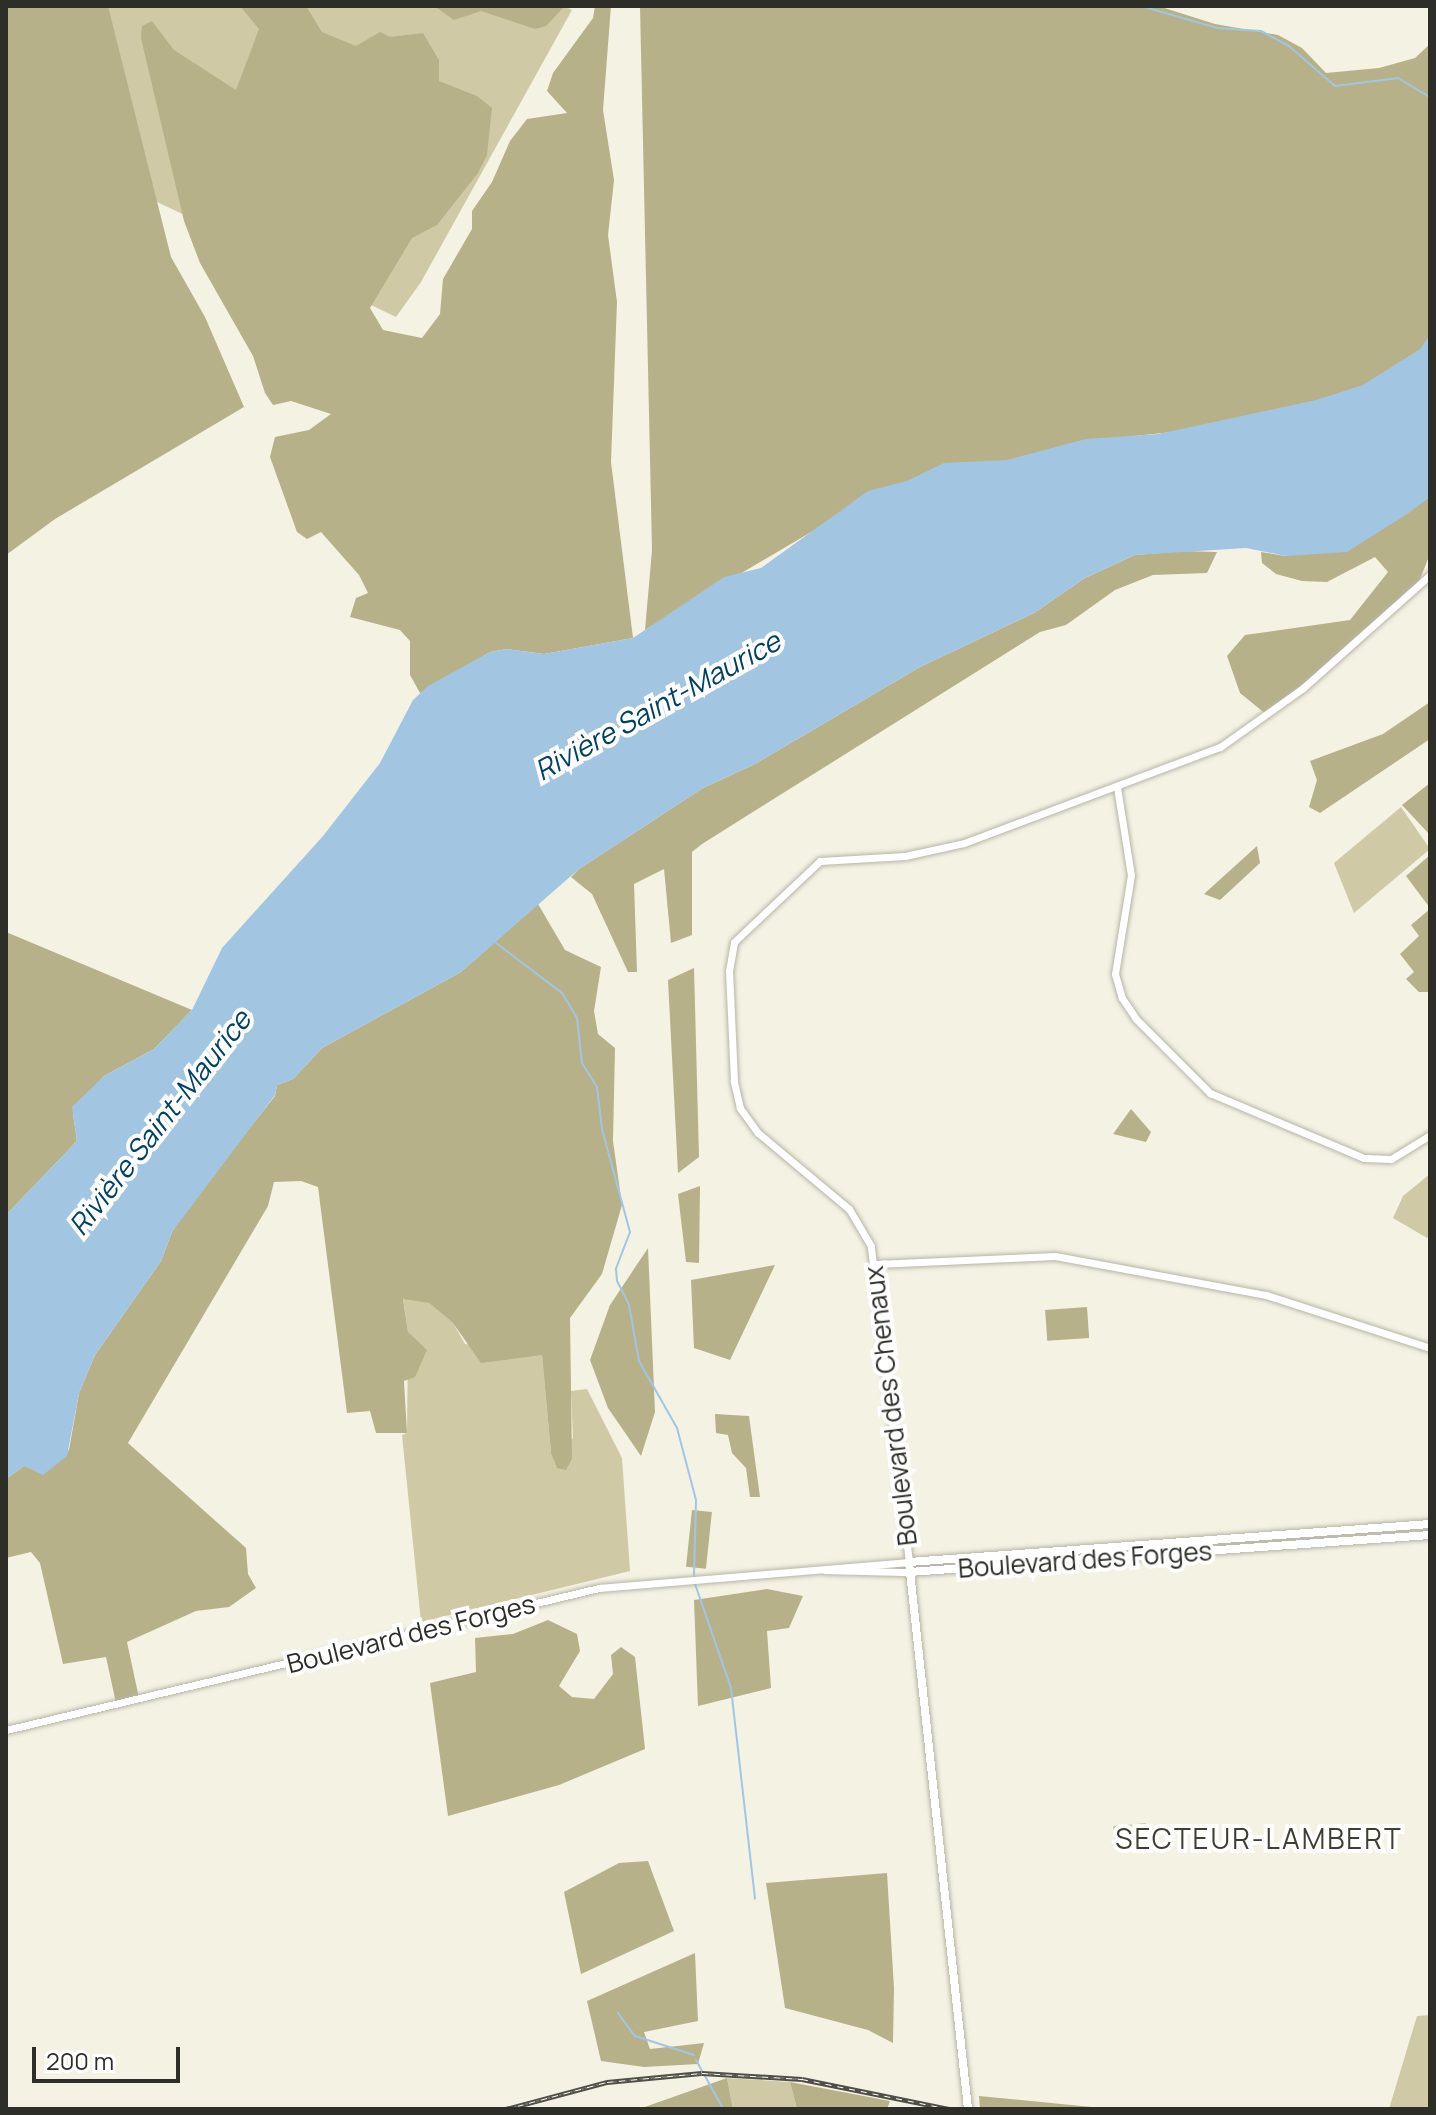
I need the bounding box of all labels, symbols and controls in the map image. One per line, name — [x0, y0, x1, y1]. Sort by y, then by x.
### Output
water label: Rivière Saint-Maurice — [528, 623, 786, 787]
water label: Rivière Saint-Maurice — [61, 1003, 257, 1241]
street label: Boulevard des Chenaux — [858, 1264, 924, 1548]
street label: Boulevard des Forges — [957, 1536, 1213, 1584]
street label: Boulevard des Forges — [284, 1588, 538, 1680]
district label: SECTEUR-LAMBERT — [1115, 1821, 1403, 1855]
scale bar — [36, 2031, 184, 2081]
text: 200 m — [46, 2044, 114, 2077]

